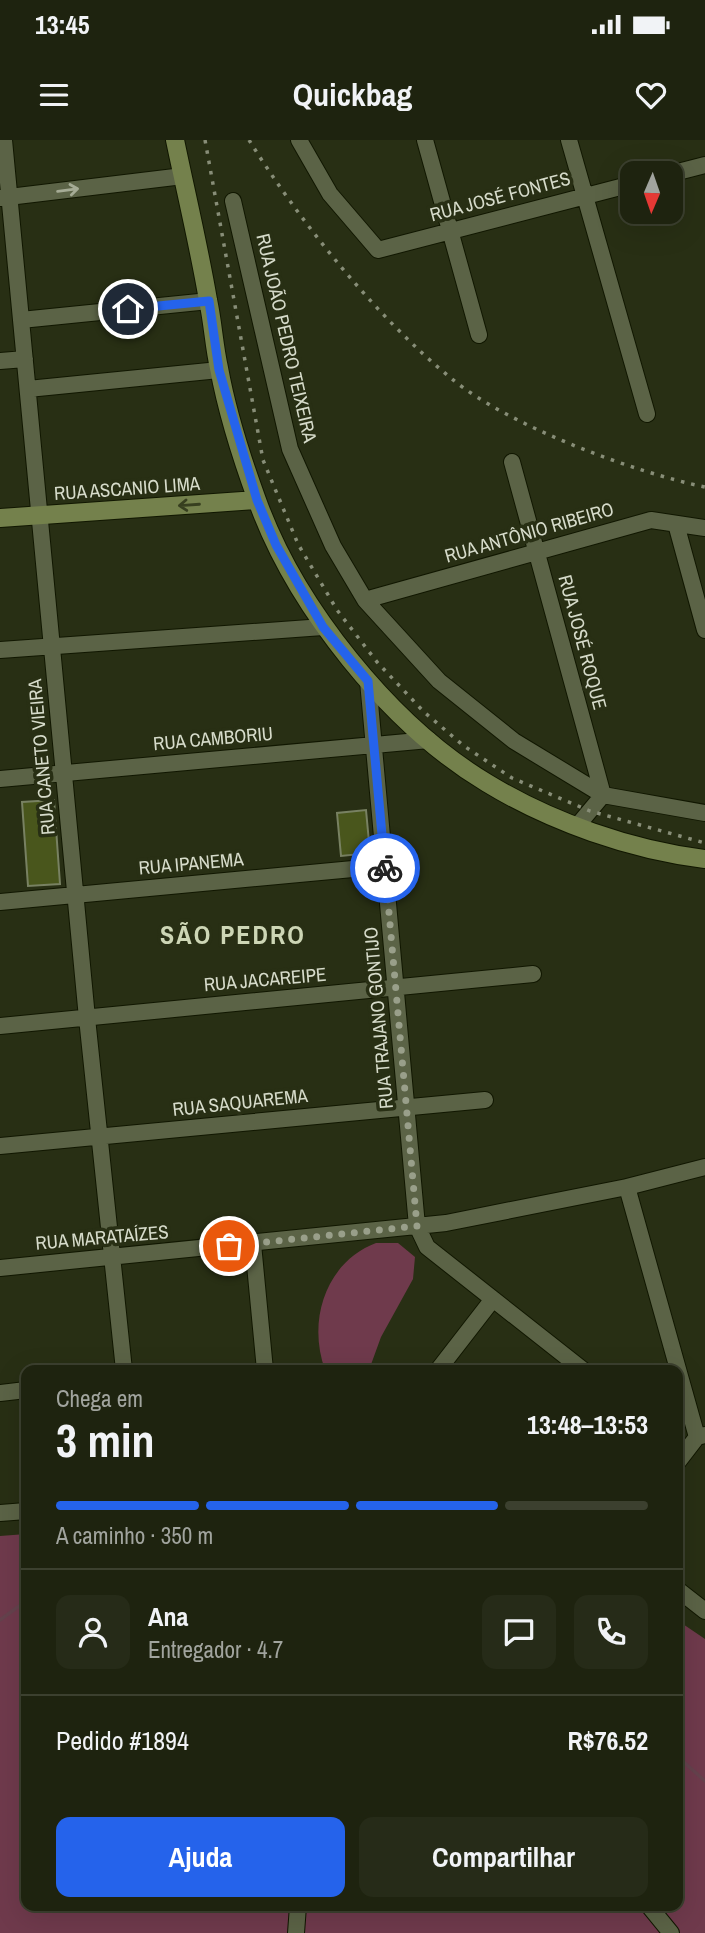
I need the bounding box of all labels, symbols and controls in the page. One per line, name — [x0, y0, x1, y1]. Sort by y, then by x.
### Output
text: 13:45 — [35, 7, 90, 42]
text: Quickbag — [293, 73, 412, 116]
icon: menu — [35, 76, 73, 114]
icon: heart — [632, 76, 670, 114]
north arrow — [620, 161, 682, 224]
map controls — [620, 161, 683, 224]
street label: RUA JOSÉ FONTES — [427, 165, 573, 227]
one-way arrow — [56, 183, 79, 196]
street label: RUA JOÃO PEDRO TEIXEIRA — [250, 231, 324, 446]
pin — [98, 279, 158, 339]
icon: home — [109, 290, 147, 328]
street label: RUA ASCANIO LIMA — [53, 470, 202, 506]
street label: RUA ANTÔNIO RIBEIRO — [441, 495, 617, 569]
one-way arrow — [178, 499, 200, 512]
street label: RUA JOSÉ ROQUE — [553, 572, 613, 712]
street label: RUA CANETO VIEIRA — [21, 677, 61, 836]
street label: RUA CAMBORIU — [152, 720, 274, 756]
courier — [350, 833, 420, 903]
street label: RUA IPANEMA — [137, 845, 245, 881]
icon: bike — [366, 849, 404, 887]
district label: SÃO PEDRO — [160, 917, 306, 952]
street label: RUA TRAJANO GONTIJO — [357, 926, 399, 1110]
street label: RUA JACAREIPE — [203, 961, 327, 997]
street label: RUA SAQUAREMA — [171, 1082, 310, 1122]
pin — [199, 1216, 259, 1276]
street label: RUA MARATAÍZES — [34, 1218, 170, 1256]
icon: bag — [210, 1227, 248, 1265]
text: Chega em — [56, 1383, 143, 1414]
text: 13:48–13:53 — [527, 1407, 648, 1442]
text: 3 min — [56, 1409, 155, 1471]
text: A caminho · 350 m — [56, 1520, 213, 1551]
button: person — [56, 1595, 130, 1669]
button: chat — [482, 1595, 556, 1669]
button: phone — [574, 1595, 648, 1669]
text: Ana — [148, 1599, 188, 1634]
text: Entregador · 4.7 — [148, 1634, 283, 1665]
text: Pedido #1894 — [56, 1723, 189, 1758]
text: R$76.52 — [567, 1723, 648, 1758]
button: Ajuda — [56, 1817, 345, 1897]
button: Compartilhar — [359, 1817, 648, 1897]

